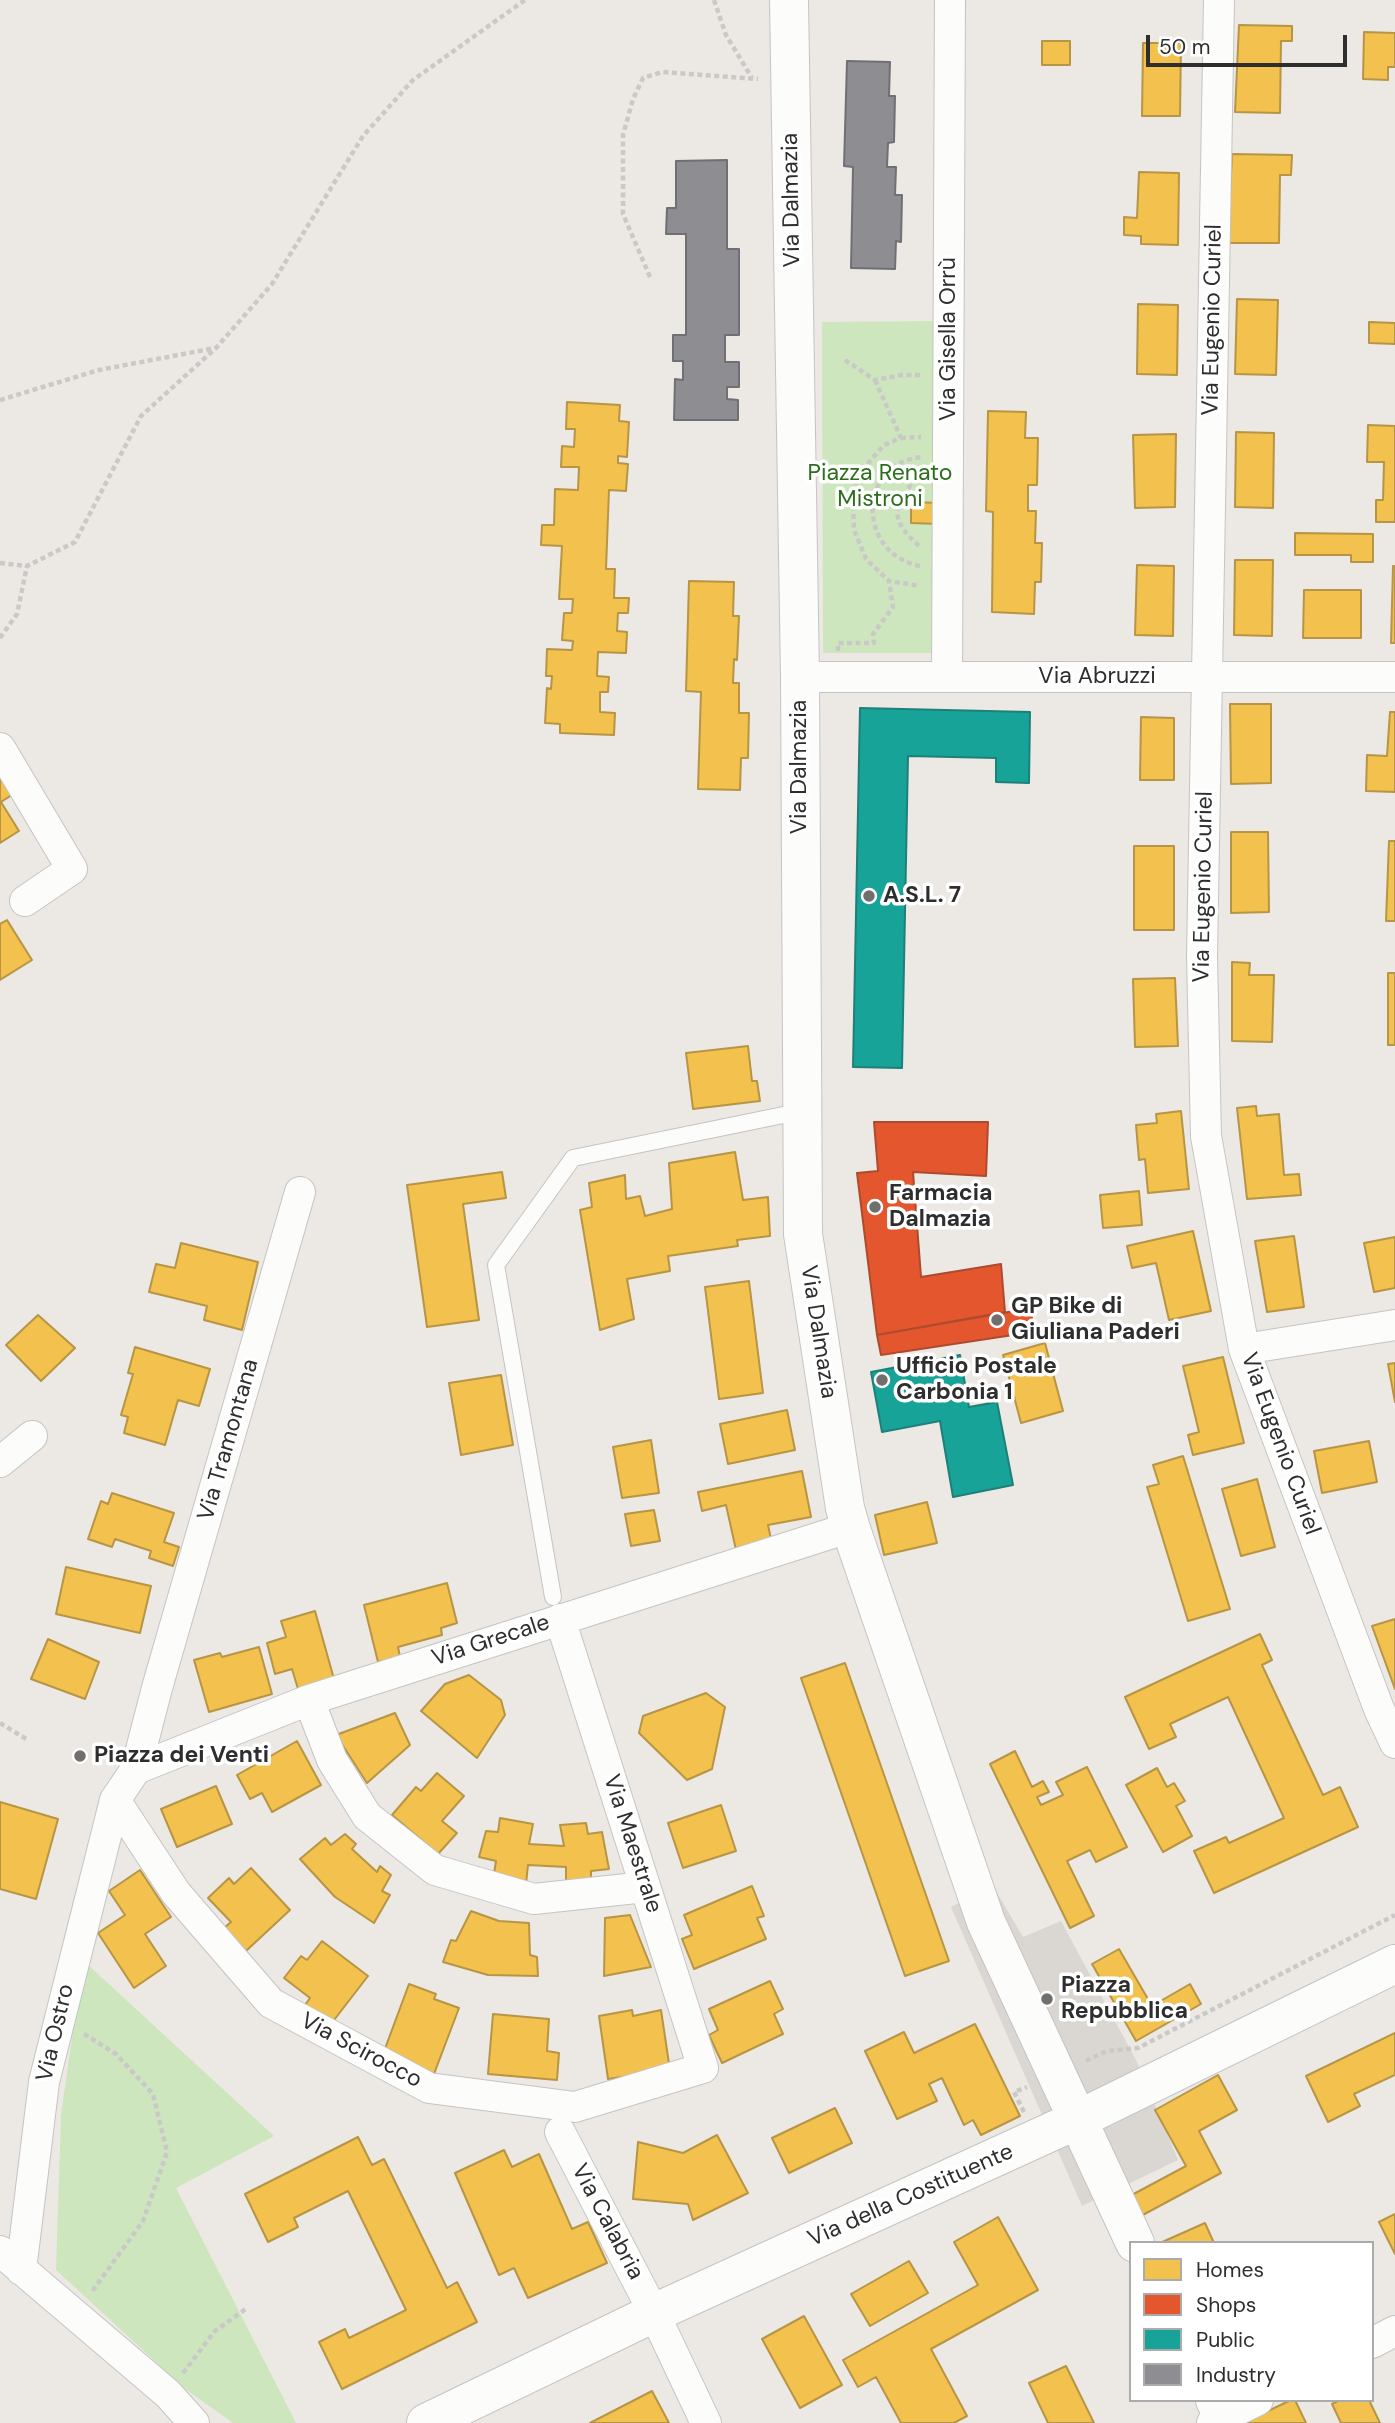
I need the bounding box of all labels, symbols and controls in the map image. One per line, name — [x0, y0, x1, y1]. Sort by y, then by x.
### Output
scale bar — [1150, 21, 1351, 65]
text: 50 m — [1159, 33, 1210, 61]
street label: Via Dalmazia — [777, 132, 807, 268]
street label: Via Eugenio Curiel — [1198, 224, 1228, 416]
street label: Via Gisella Orrù — [935, 257, 963, 421]
park label: Piazza Renato Mistroni — [808, 460, 952, 514]
street label: Via Abruzzi — [1038, 663, 1156, 691]
street label: Via Dalmazia — [786, 700, 814, 834]
street label: Via Eugenio Curiel — [1189, 791, 1219, 983]
place label: A.S.L. 7 — [883, 882, 961, 910]
marker: A.S.L. 7 — [861, 888, 877, 904]
place label: Farmacia Dalmazia — [889, 1180, 993, 1234]
marker: Farmacia Dalmazia — [867, 1199, 883, 1215]
street label: Via Dalmazia — [794, 1263, 842, 1401]
place label: GP Bike di Giuliana Paderi — [1011, 1293, 1180, 1347]
marker: GP Bike di Giuliana Paderi — [989, 1312, 1005, 1328]
street label: Via Eugenio Curiel — [1234, 1349, 1326, 1539]
place label: Ufficio Postale Carbonia 1 — [896, 1353, 1057, 1407]
street label: Via Tramontana — [193, 1356, 265, 1524]
marker: Ufficio Postale Carbonia 1 — [874, 1372, 890, 1388]
street label: Via Grecale — [429, 1609, 553, 1673]
place label: Piazza dei Venti — [94, 1742, 269, 1770]
marker: Piazza dei Venti — [72, 1748, 88, 1764]
street label: Via Maestrale — [597, 1771, 667, 1917]
place label: Piazza Repubblica — [1061, 1972, 1188, 2026]
street label: Via Ostro — [31, 1982, 81, 2084]
marker: Piazza Repubblica — [1039, 1991, 1055, 2007]
street label: Via Scirocco — [296, 2008, 426, 2094]
street label: Via della Costituente — [804, 2138, 1018, 2254]
street label: Via Calabria — [565, 2159, 649, 2285]
legend — [1129, 2241, 1374, 2402]
text: Homes — [1196, 2256, 1264, 2284]
text: Shops — [1196, 2291, 1256, 2319]
text: Public — [1196, 2326, 1255, 2354]
text: Industry — [1196, 2361, 1276, 2389]

